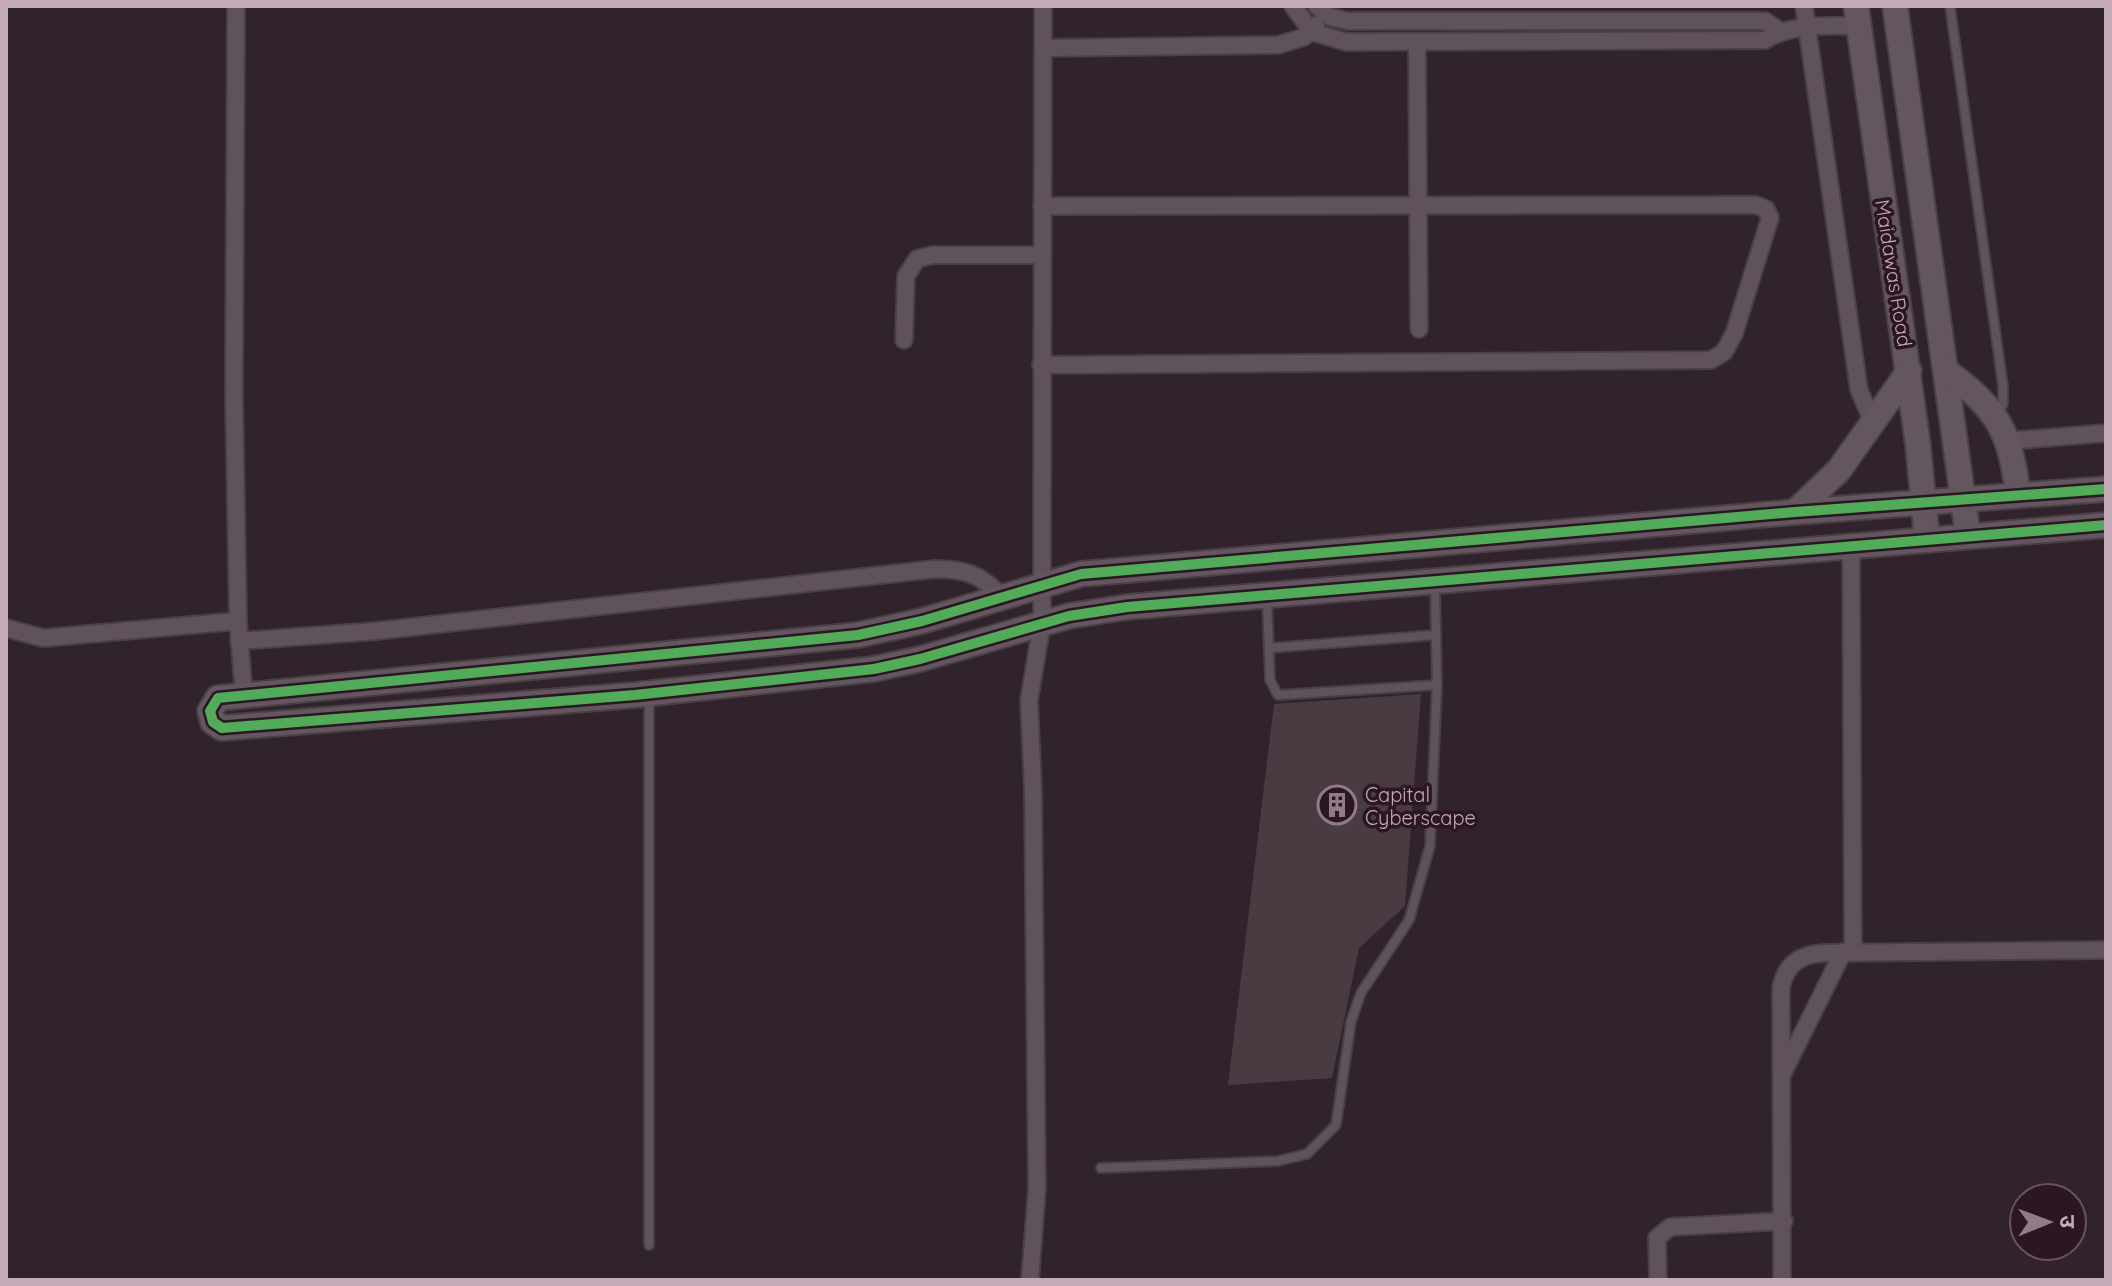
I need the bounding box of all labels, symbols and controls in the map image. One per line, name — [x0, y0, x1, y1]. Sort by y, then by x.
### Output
street label: Maidawas Road — [1870, 198, 1918, 348]
place label: Capital Cyberscape — [1365, 782, 1476, 830]
building icon: Capital Cyberscape — [1316, 784, 1358, 826]
north arrow — [2008, 1182, 2088, 1262]
text: उ — [2054, 1215, 2082, 1229]

